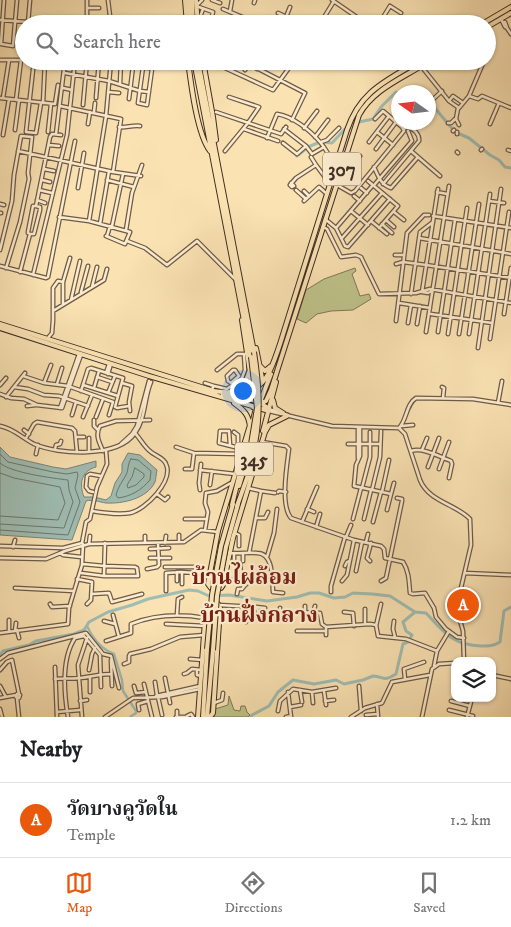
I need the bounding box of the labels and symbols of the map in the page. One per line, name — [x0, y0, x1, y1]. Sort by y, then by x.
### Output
north arrow — [391, 85, 436, 130]
road number: 307 — [323, 152, 361, 185]
your location — [230, 378, 256, 404]
road number: 345 — [235, 442, 273, 476]
district label: บ้านไผ่ล้อม — [191, 562, 297, 591]
pin: A — [447, 586, 479, 624]
district label: บ้านฝั่งกลาง — [200, 598, 318, 629]

